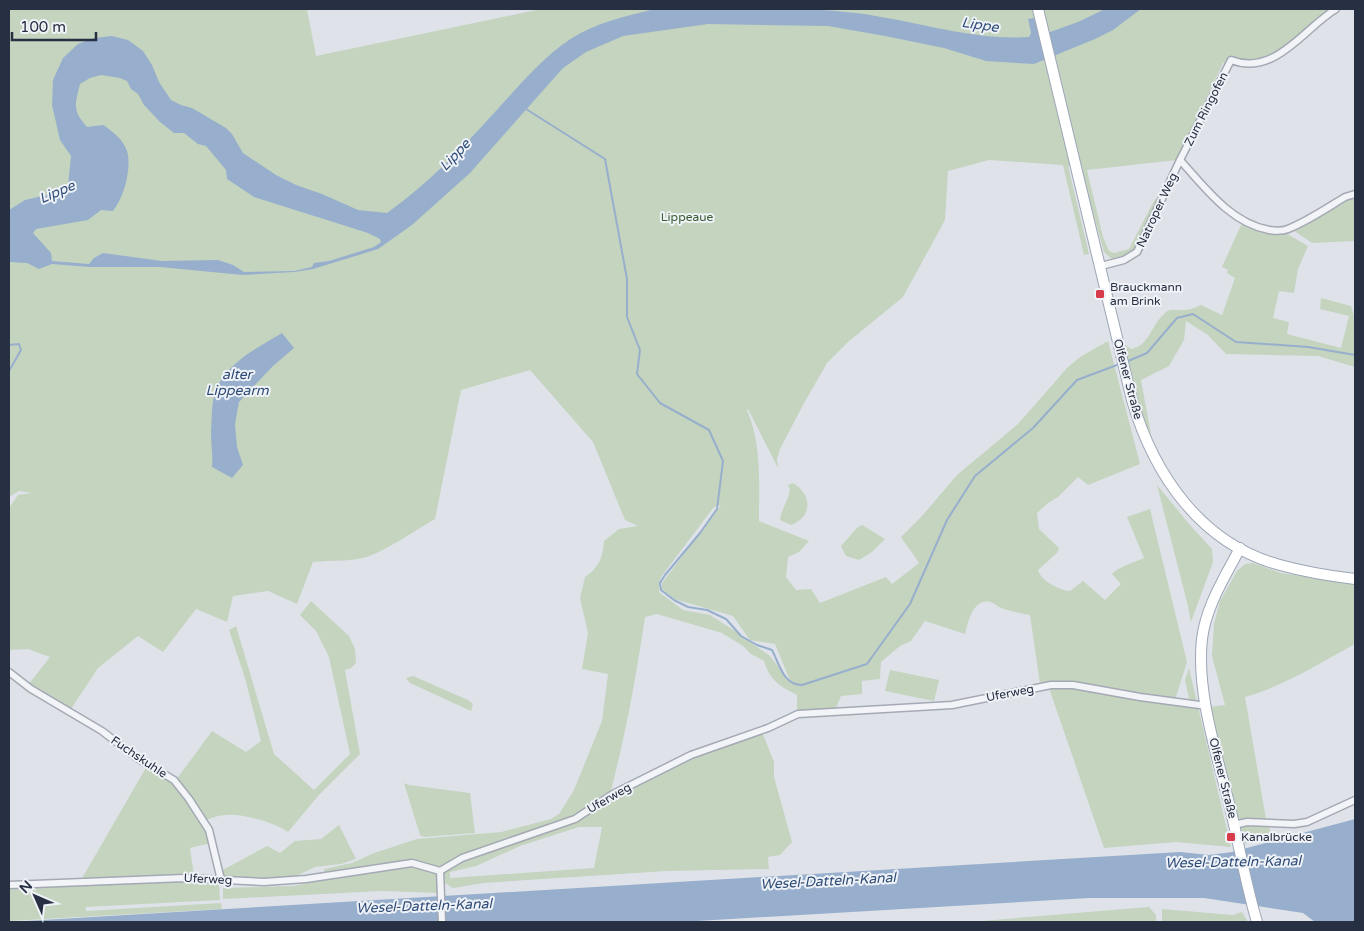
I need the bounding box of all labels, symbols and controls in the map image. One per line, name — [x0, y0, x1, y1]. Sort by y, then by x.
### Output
scale bar — [12, 10, 96, 42]
water label: Lippe — [960, 14, 1001, 36]
text: 100 m — [20, 18, 66, 36]
street label: Zum Ringofen — [1181, 70, 1231, 148]
water label: Lippe — [436, 135, 475, 174]
street label: Natroper Weg — [1134, 171, 1180, 249]
water label: Lippe — [37, 177, 78, 207]
park label: Lippeaue — [661, 210, 714, 224]
place label: Brauckmann am Brink — [1110, 280, 1182, 308]
marker: Brauckmann am Brink — [1094, 288, 1106, 300]
street label: Olfener Straße — [1111, 337, 1146, 421]
water label: alter Lippearm — [205, 366, 270, 399]
street label: Uferweg — [985, 682, 1035, 704]
street label: Fuchskuhle — [108, 733, 170, 781]
street label: Olfener Straße — [1206, 736, 1240, 820]
street label: Uferweg — [585, 780, 633, 816]
place label: Kanalbrücke — [1241, 830, 1312, 844]
marker: Kanalbrücke — [1225, 831, 1237, 843]
water label: Wesel-Datteln-Kanal — [1165, 852, 1303, 872]
water label: Wesel-Datteln-Kanal — [760, 869, 898, 893]
north arrow — [10, 871, 60, 921]
street label: Uferweg — [183, 871, 233, 887]
text: N — [16, 877, 36, 897]
water label: Wesel-Datteln-Kanal — [356, 895, 494, 917]

